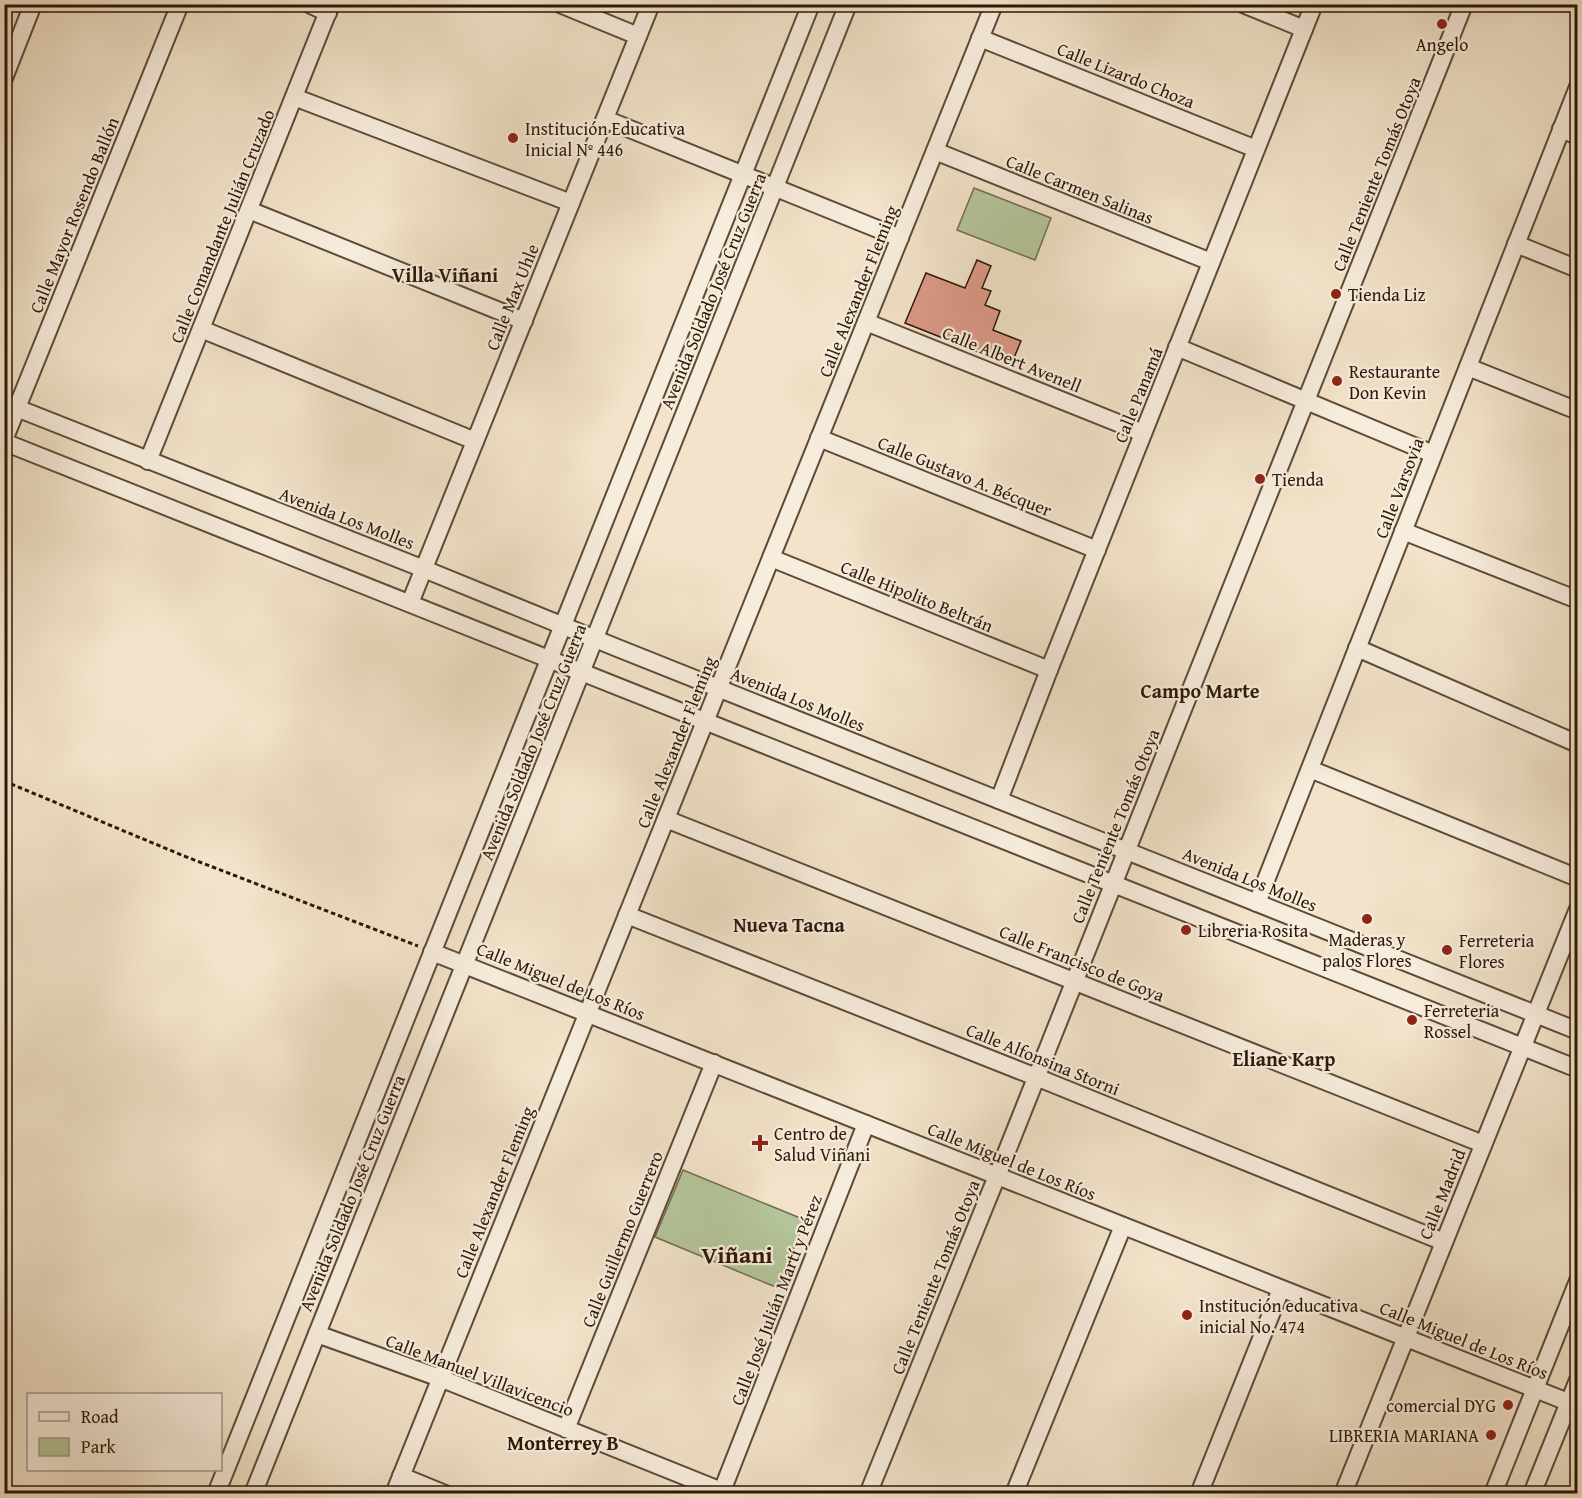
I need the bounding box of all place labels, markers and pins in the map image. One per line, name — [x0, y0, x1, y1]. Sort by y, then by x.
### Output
marker: Angelo — [1435, 17, 1449, 31]
place label: Angelo — [1416, 31, 1468, 58]
place label: Institución Educativa Inicial Nº 446 — [525, 115, 686, 163]
marker: Institución Educativa Inicial Nº 446 — [506, 131, 520, 145]
place label: Tienda Liz — [1348, 281, 1426, 308]
marker: Tienda Liz — [1329, 287, 1343, 301]
place label: Restaurante Don Kevin — [1349, 358, 1440, 406]
marker: Restaurante Don Kevin — [1330, 374, 1344, 388]
place label: Tienda — [1272, 466, 1324, 493]
marker: Tienda — [1253, 472, 1267, 486]
marker: Maderas y palos Flores — [1360, 912, 1374, 926]
place label: Libreria Rosita — [1198, 917, 1309, 944]
marker: Libreria Rosita — [1179, 923, 1193, 937]
place label: Maderas y palos Flores — [1322, 926, 1412, 974]
place label: Ferreteria Flores — [1459, 927, 1535, 975]
marker: Ferreteria Flores — [1440, 943, 1454, 957]
place label: Ferreteria Rossel — [1424, 997, 1500, 1045]
marker: Ferreteria Rossel — [1405, 1013, 1419, 1027]
place label: Centro de Salud Viñani — [774, 1120, 870, 1168]
marker: Centro de Salud Viñani — [751, 1134, 769, 1152]
place label: Institución educativa inicial No. 474 — [1199, 1292, 1359, 1340]
marker: Institución educativa inicial No. 474 — [1180, 1308, 1194, 1322]
place label: comercial DYG — [1386, 1392, 1496, 1419]
marker: comercial DYG — [1501, 1398, 1515, 1412]
place label: LIBRERIA MARIANA — [1329, 1422, 1479, 1449]
marker: LIBRERIA MARIANA — [1484, 1428, 1498, 1442]

